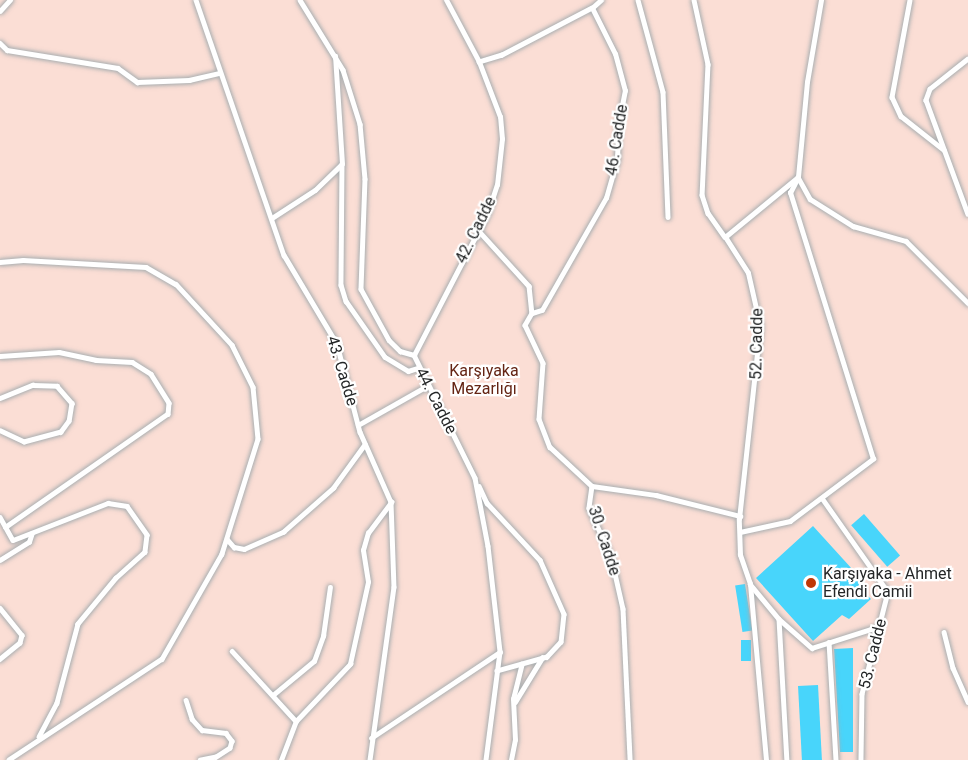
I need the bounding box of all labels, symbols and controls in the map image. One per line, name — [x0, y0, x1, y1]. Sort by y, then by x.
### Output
street label: 46. Cadde — [602, 103, 632, 177]
street label: 42. Cadde — [452, 194, 500, 266]
street label: 52. Cadde — [747, 308, 767, 380]
street label: 43. Cadde — [322, 334, 362, 408]
park label: Karşıyaka Mezarlığı — [449, 361, 519, 399]
street label: 44. Cadde — [411, 365, 461, 437]
street label: 30. Cadde — [584, 504, 624, 578]
place label: Karşıyaka - Ahmet Efendi Camii — [823, 564, 952, 602]
marker: Karşıyaka - Ahmet Efendi Camii — [804, 576, 818, 590]
street label: 53. Cadde — [855, 617, 891, 691]

